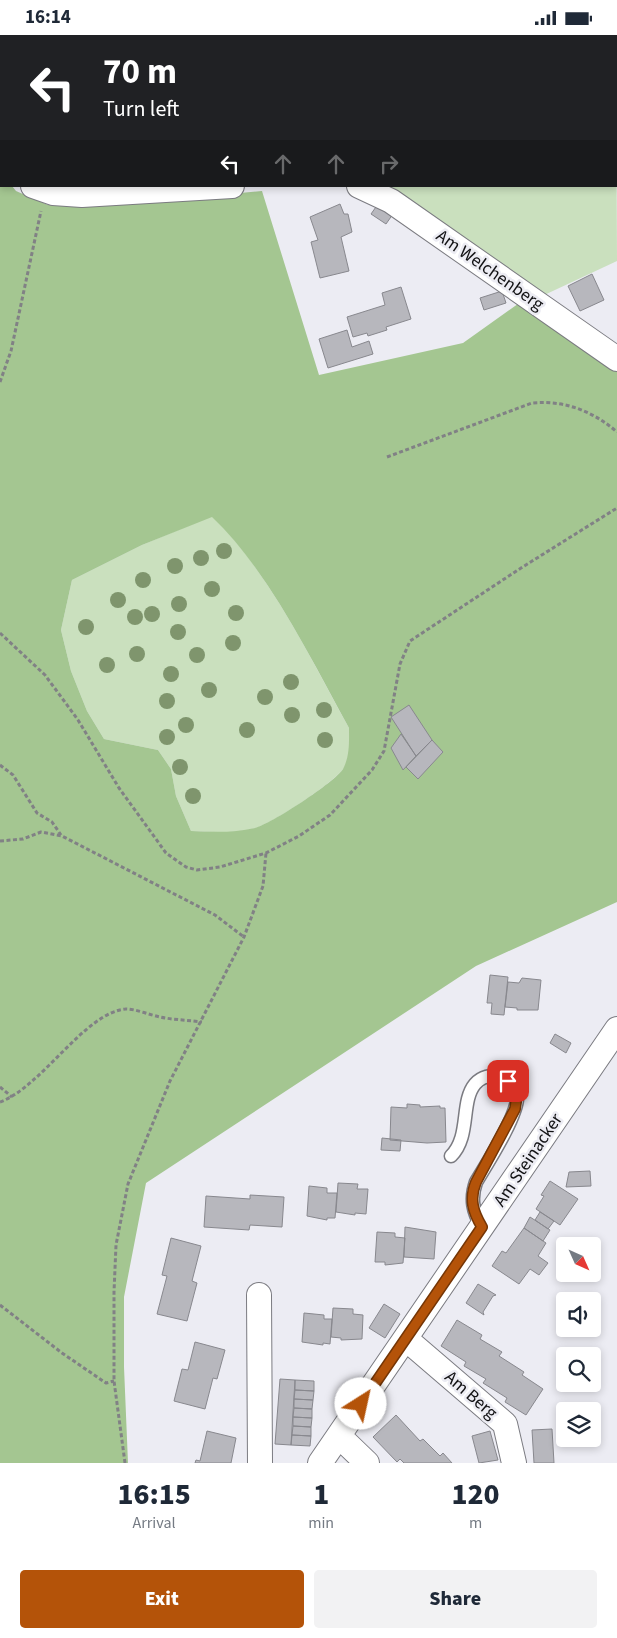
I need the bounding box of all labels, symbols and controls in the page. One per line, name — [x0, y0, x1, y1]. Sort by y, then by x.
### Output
text: 16:14 — [25, 4, 71, 31]
text: 70 m — [103, 47, 177, 97]
icon: left — [20, 55, 85, 120]
text: Turn left — [103, 93, 179, 125]
icon: left — [216, 150, 244, 178]
icon: ahead — [269, 150, 297, 178]
icon: ahead — [322, 150, 350, 178]
icon: right — [375, 150, 403, 178]
street label: Am Welchenberg — [431, 223, 549, 317]
pin — [487, 1060, 529, 1102]
icon: arrive — [494, 1067, 522, 1095]
street label: Am Steinacker — [488, 1108, 569, 1212]
north arrow — [556, 1237, 601, 1283]
map controls — [556, 1237, 601, 1447]
button: sound — [556, 1292, 601, 1337]
button: search — [556, 1347, 601, 1392]
street label: Am Berg — [439, 1365, 503, 1425]
position arrow — [334, 1377, 386, 1429]
button: layers — [556, 1402, 601, 1447]
text: 16:15 — [117, 1473, 191, 1516]
text: 1 — [313, 1473, 329, 1516]
text: 120 — [452, 1473, 500, 1516]
text: Arrival — [133, 1512, 176, 1534]
text: min — [308, 1512, 334, 1534]
text: m — [469, 1512, 482, 1534]
button: Exit — [20, 1570, 304, 1628]
button: Share — [314, 1570, 597, 1628]

